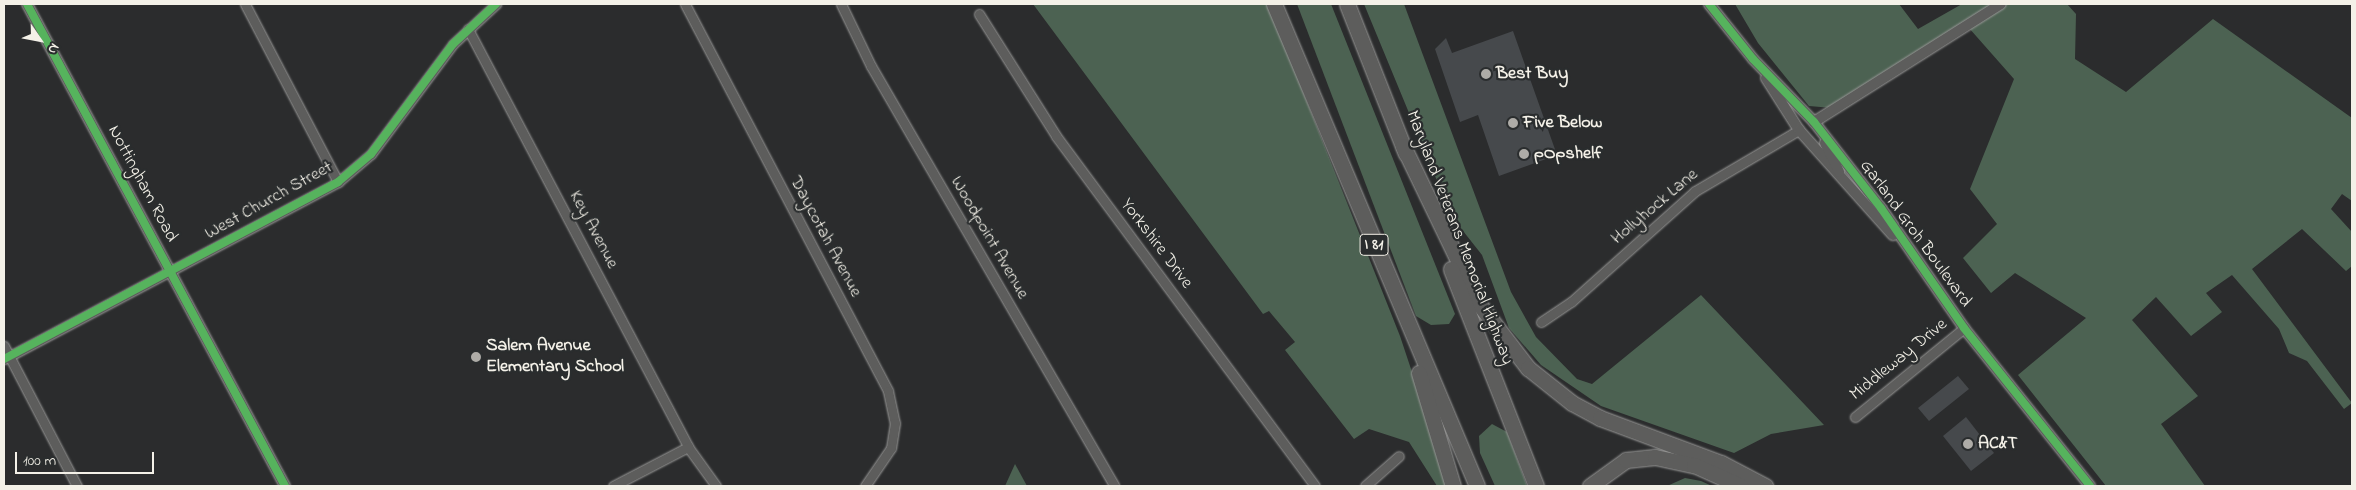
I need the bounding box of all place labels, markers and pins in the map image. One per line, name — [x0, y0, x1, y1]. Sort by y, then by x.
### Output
place label: Best Buy — [1496, 63, 1568, 85]
marker: Best Buy — [1480, 68, 1492, 80]
place label: Five Below — [1523, 112, 1602, 134]
marker: Five Below — [1507, 117, 1519, 129]
place label: pOpshelf — [1534, 143, 1603, 165]
marker: pOpshelf — [1518, 148, 1530, 160]
place label: Salem Avenue Elementary School — [486, 336, 624, 378]
marker: Salem Avenue Elementary School — [470, 351, 482, 363]
place label: AC&T — [1978, 433, 2018, 455]
marker: AC&T — [1962, 438, 1974, 450]

